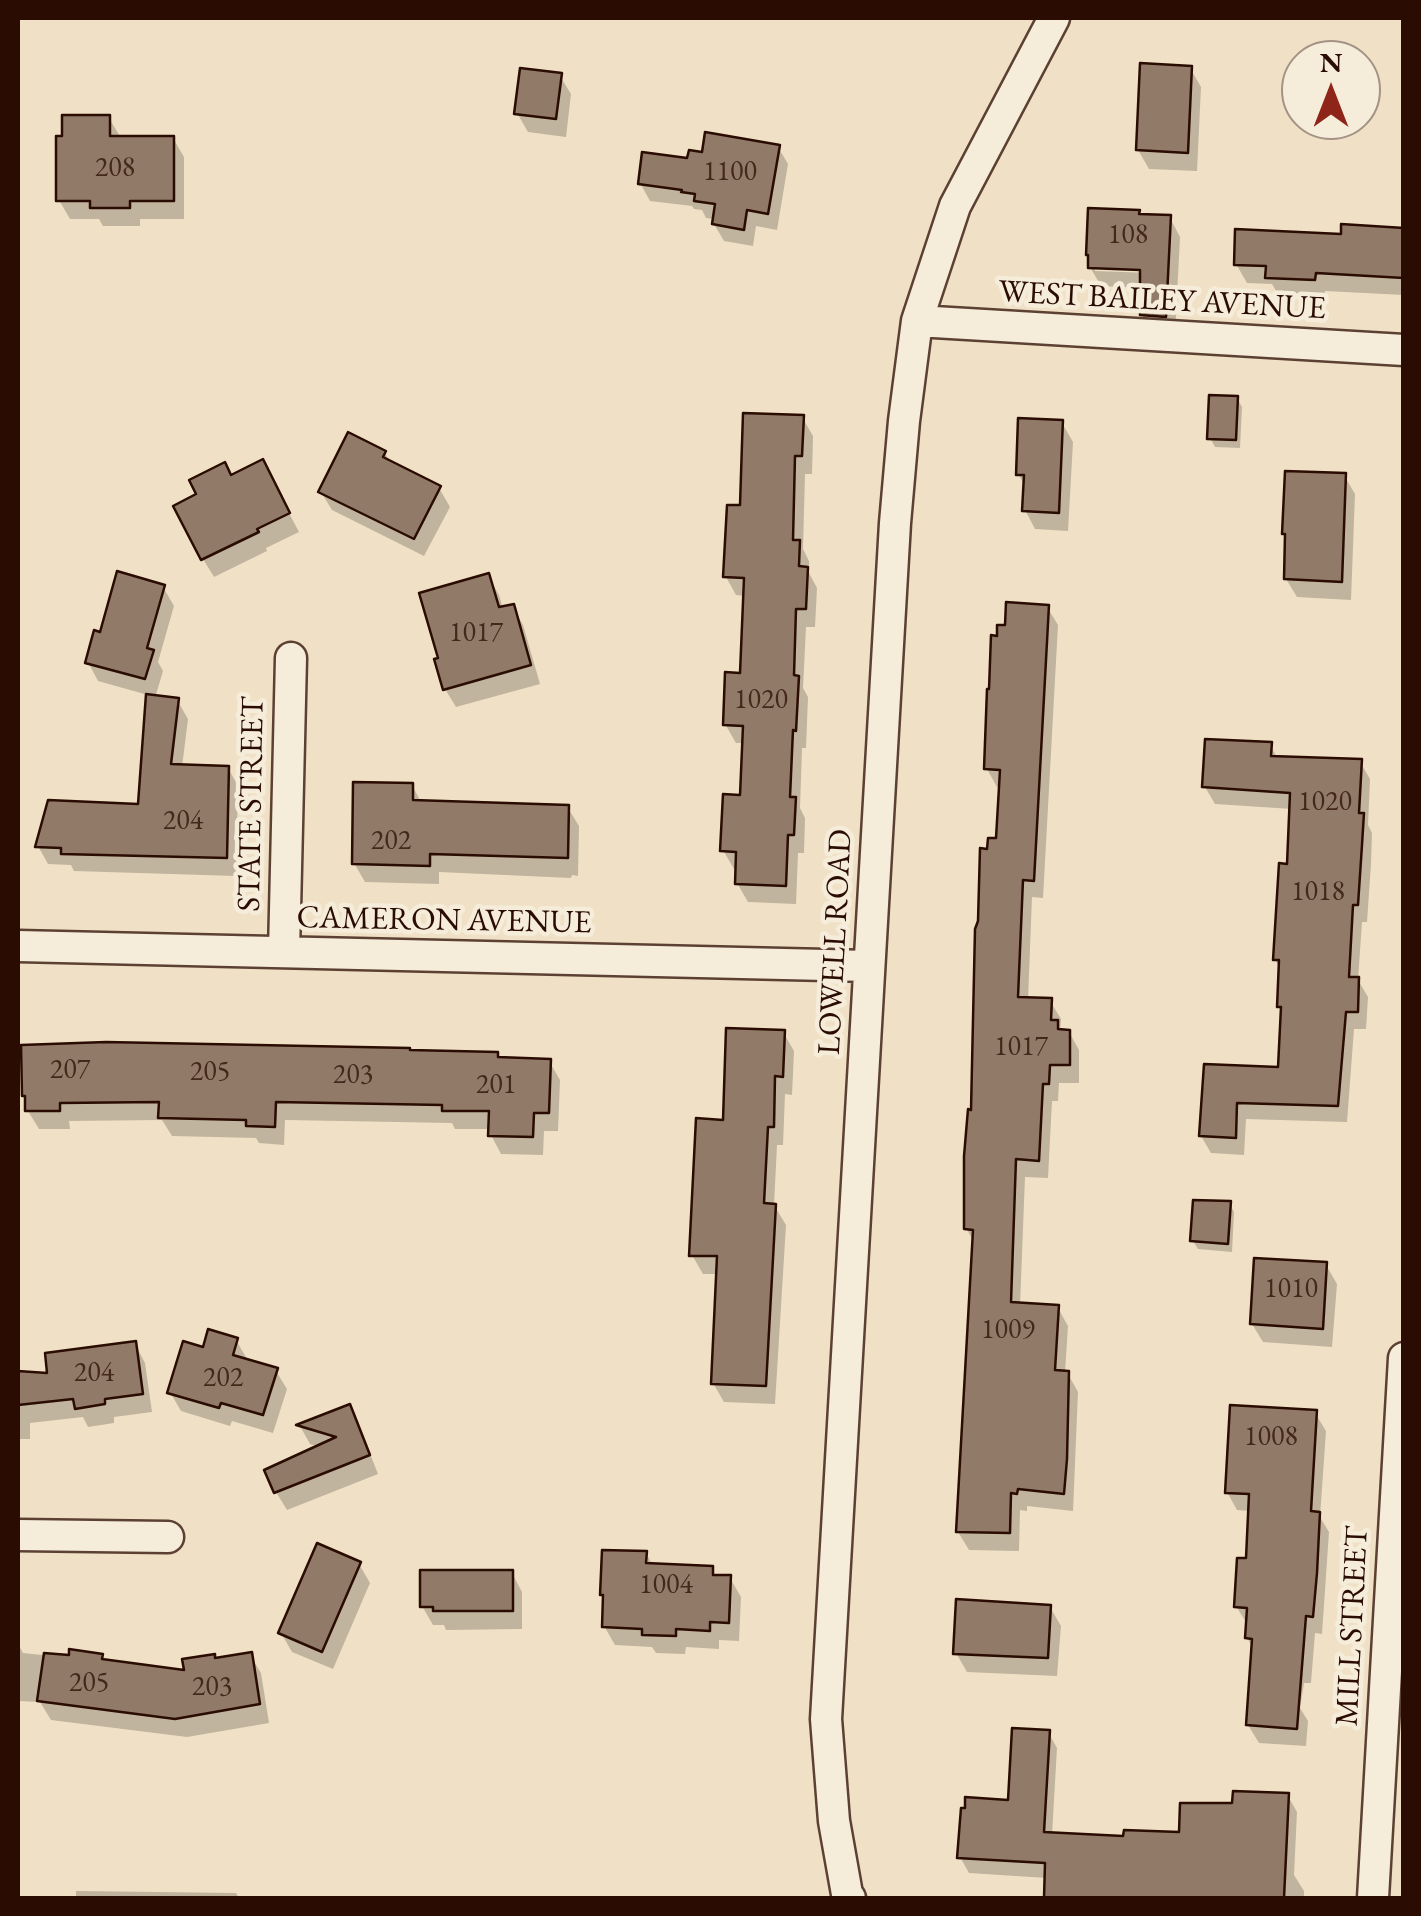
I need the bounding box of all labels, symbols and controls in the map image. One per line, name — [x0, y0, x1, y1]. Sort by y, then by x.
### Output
north arrow — [1281, 40, 1381, 140]
text: N — [1320, 44, 1342, 80]
house number: 208 — [95, 151, 135, 185]
house number: 1100 — [703, 155, 757, 189]
house number: 108 — [1108, 218, 1148, 252]
street label: WEST BAILEY AVENUE — [997, 273, 1327, 329]
house number: 1017 — [449, 616, 503, 650]
house number: 1020 — [734, 683, 788, 717]
street label: STATE STREET — [231, 696, 273, 912]
house number: 1020 — [1298, 785, 1352, 819]
house number: 204 — [163, 804, 203, 838]
house number: 202 — [371, 824, 411, 858]
street label: LOWELL ROAD — [811, 828, 861, 1056]
house number: 1018 — [1291, 875, 1345, 909]
street label: CAMERON AVENUE — [296, 899, 592, 943]
house number: 1017 — [994, 1030, 1048, 1064]
house number: 207 — [50, 1053, 90, 1087]
house number: 205 — [190, 1055, 230, 1089]
house number: 203 — [333, 1058, 373, 1092]
house number: 201 — [476, 1068, 516, 1102]
house number: 1010 — [1264, 1272, 1318, 1306]
house number: 1009 — [981, 1313, 1035, 1347]
house number: 204 — [74, 1356, 114, 1390]
house number: 202 — [203, 1361, 243, 1395]
house number: 1008 — [1244, 1420, 1298, 1454]
street label: MILL STREET — [1329, 1525, 1377, 1727]
house number: 1004 — [639, 1568, 693, 1602]
house number: 205 — [69, 1666, 109, 1700]
house number: 203 — [192, 1670, 232, 1704]

